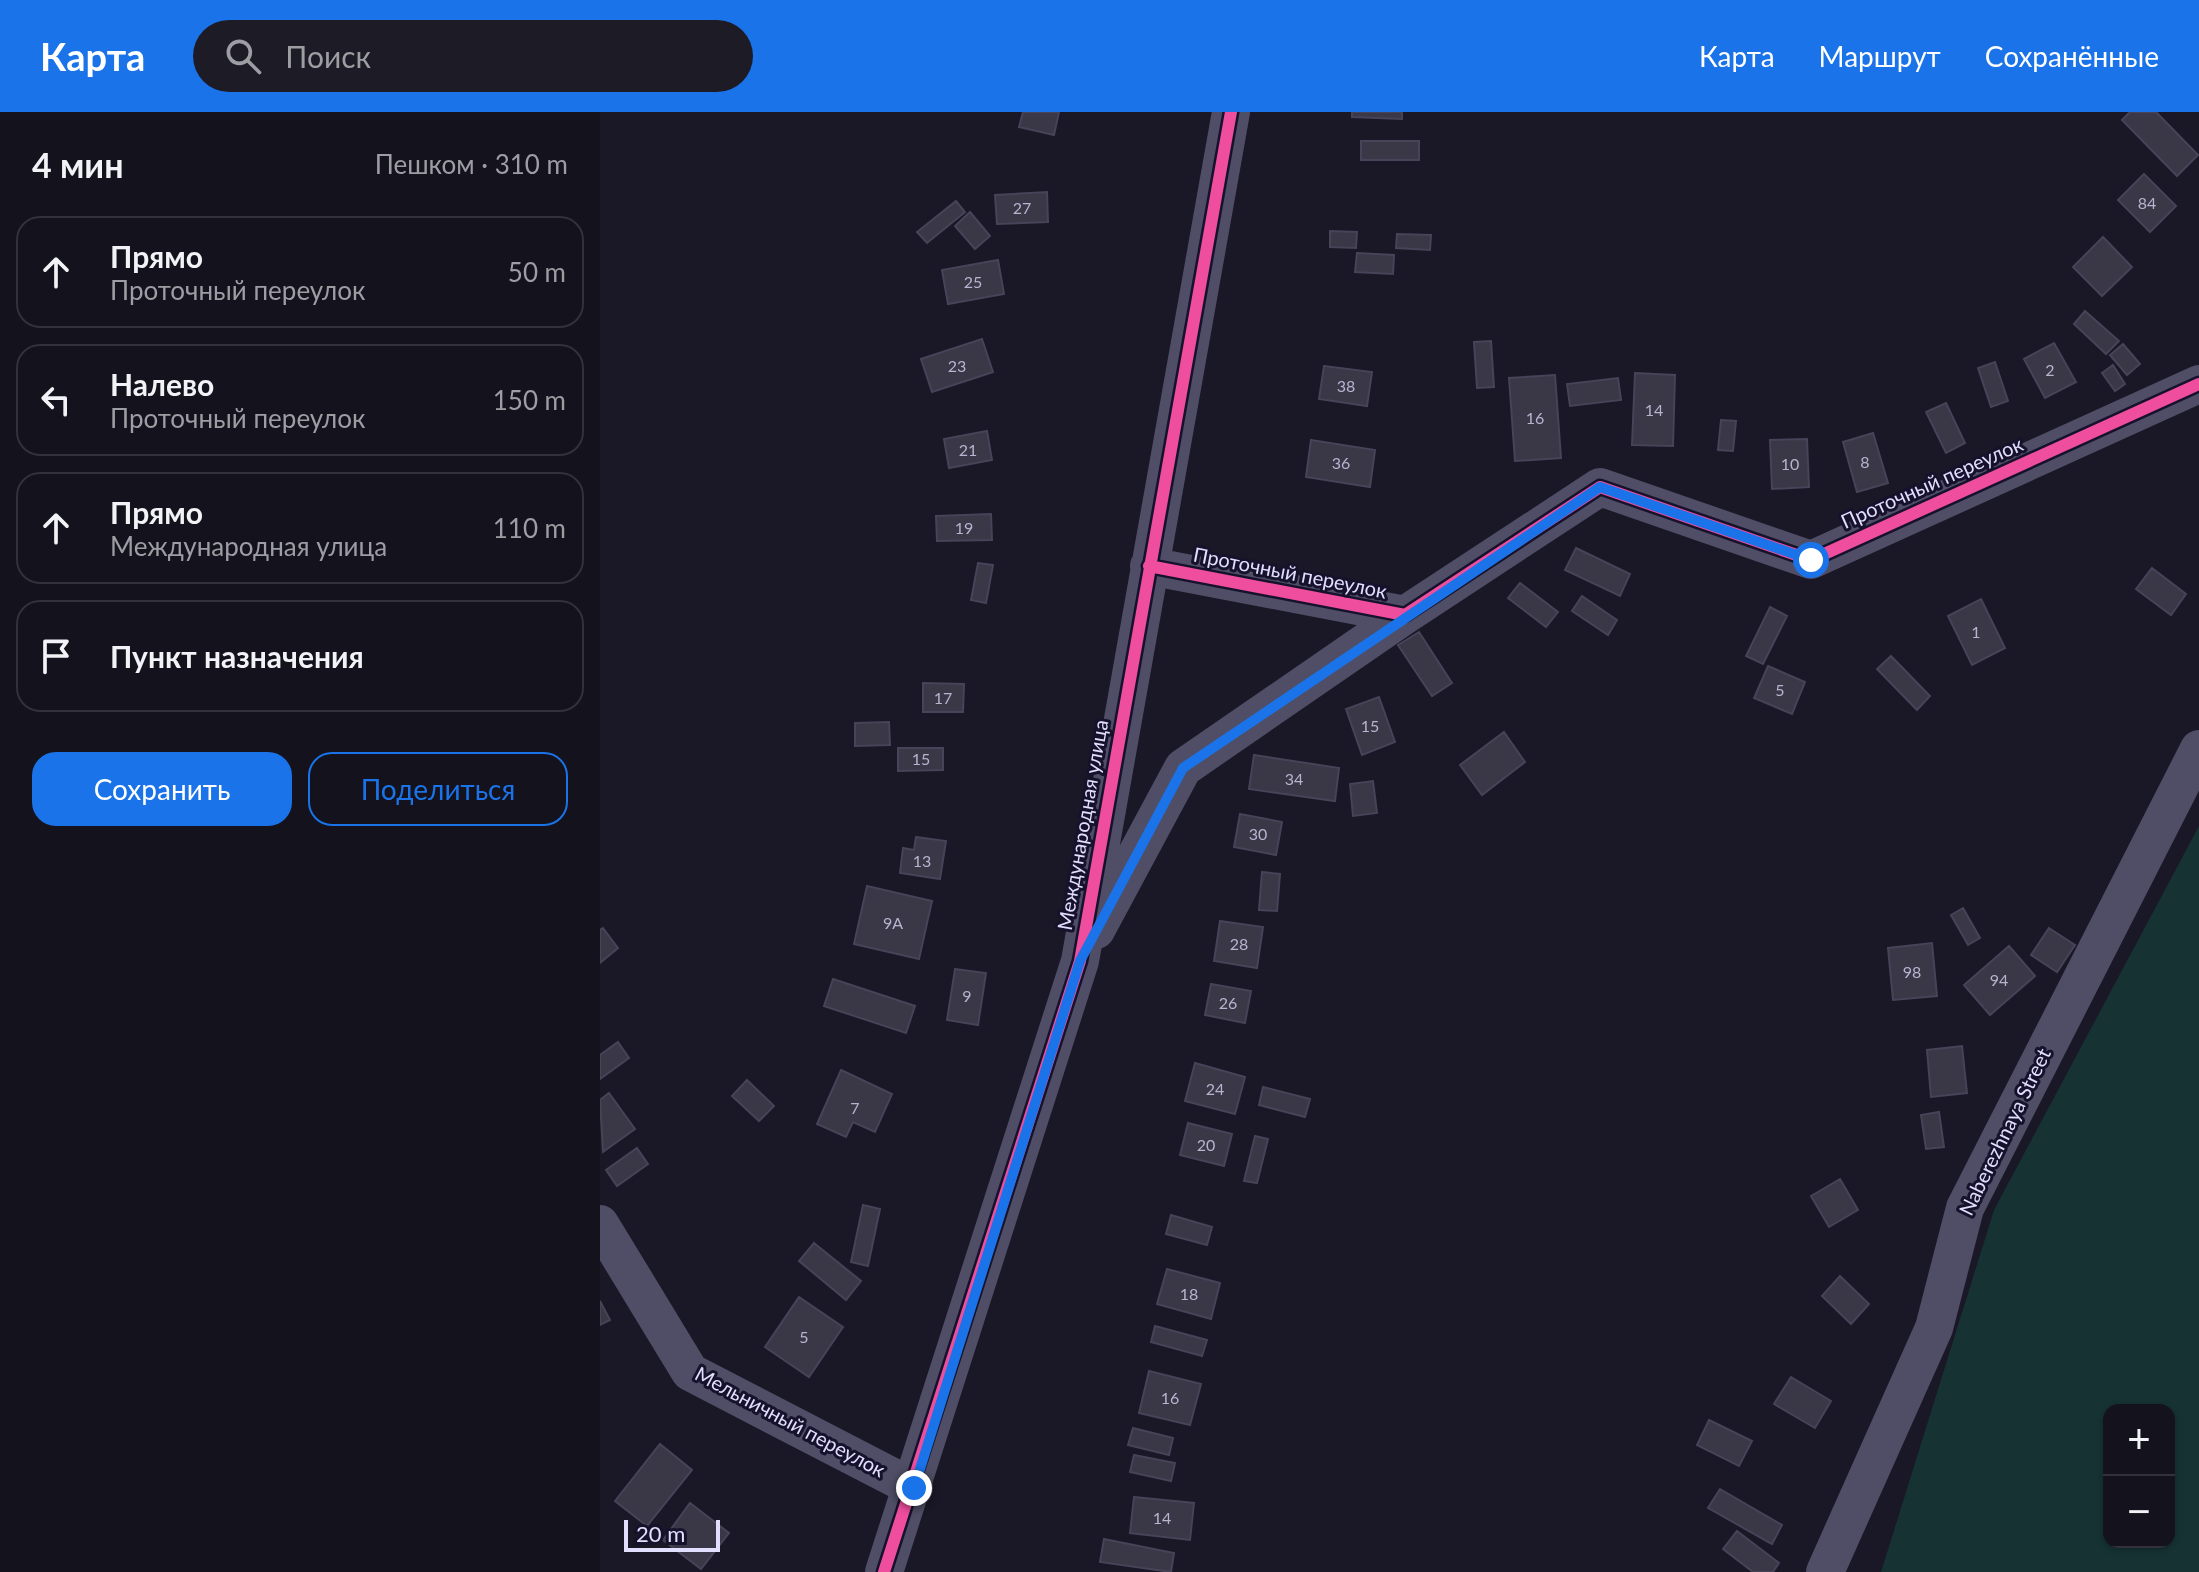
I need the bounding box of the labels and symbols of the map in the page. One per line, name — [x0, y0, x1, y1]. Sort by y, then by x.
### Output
house number: 84 — [2138, 193, 2156, 212]
house number: 27 — [1013, 198, 1031, 217]
house number: 25 — [964, 272, 982, 291]
house number: 23 — [948, 356, 966, 375]
house number: 2 — [2045, 360, 2055, 379]
house number: 38 — [1337, 376, 1355, 395]
house number: 14 — [1645, 400, 1663, 419]
house number: 16 — [1526, 408, 1544, 427]
street label: Проточный переулок — [1837, 431, 2027, 533]
house number: 21 — [959, 440, 977, 459]
house number: 8 — [1860, 452, 1870, 471]
house number: 36 — [1332, 453, 1350, 472]
house number: 10 — [1781, 454, 1799, 473]
house number: 19 — [955, 518, 973, 537]
street label: Проточный переулок — [1191, 541, 1390, 603]
route start — [1793, 542, 1829, 578]
house number: 1 — [1971, 622, 1981, 641]
house number: 5 — [1775, 680, 1785, 699]
house number: 17 — [934, 688, 952, 707]
house number: 15 — [1361, 716, 1379, 735]
street label: Международная улица — [1052, 718, 1112, 932]
house number: 15 — [912, 749, 930, 768]
house number: 34 — [1285, 769, 1303, 788]
house number: 30 — [1249, 824, 1267, 843]
house number: 13 — [913, 851, 931, 870]
house number: 9А — [883, 913, 903, 932]
house number: 28 — [1230, 934, 1248, 953]
house number: 98 — [1903, 962, 1921, 981]
house number: 94 — [1990, 970, 2008, 989]
house number: 9 — [962, 986, 972, 1005]
house number: 26 — [1219, 993, 1237, 1012]
street label: Naberezhnaya Street — [1953, 1044, 2055, 1219]
house number: 24 — [1206, 1079, 1224, 1098]
house number: 7 — [850, 1098, 860, 1117]
house number: 20 — [1197, 1135, 1215, 1154]
house number: 18 — [1180, 1284, 1198, 1303]
house number: 5 — [799, 1327, 809, 1346]
street label: Мельничный переулок — [691, 1361, 890, 1482]
house number: 16 — [1161, 1388, 1179, 1407]
route end — [896, 1470, 932, 1506]
house number: 14 — [1153, 1508, 1171, 1527]
scale bar — [624, 1516, 720, 1552]

